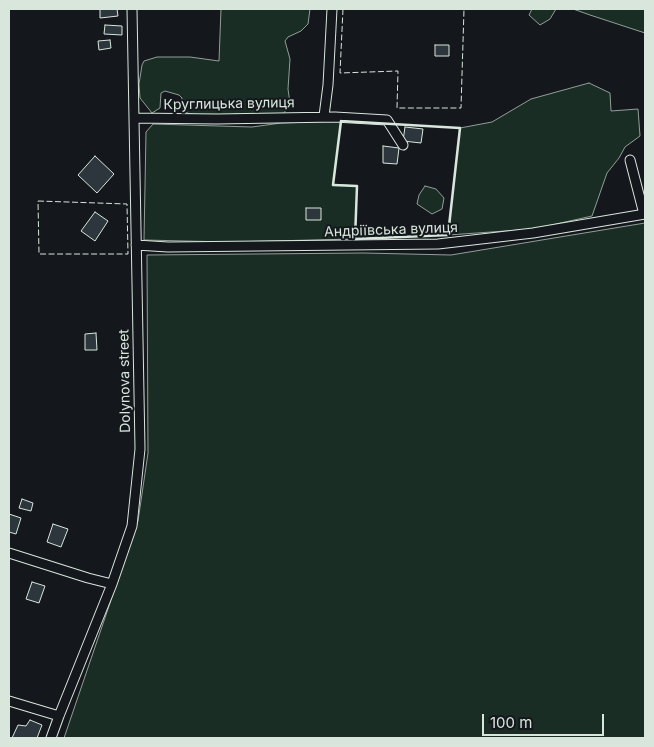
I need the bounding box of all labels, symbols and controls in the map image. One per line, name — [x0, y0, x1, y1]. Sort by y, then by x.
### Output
street label: Круглицька вулиця — [163, 94, 295, 114]
street label: Андріївська вулиця — [324, 219, 458, 241]
street label: Dolynova street — [116, 329, 134, 433]
scale bar — [484, 704, 606, 736]
text: 100 m — [490, 713, 532, 732]

